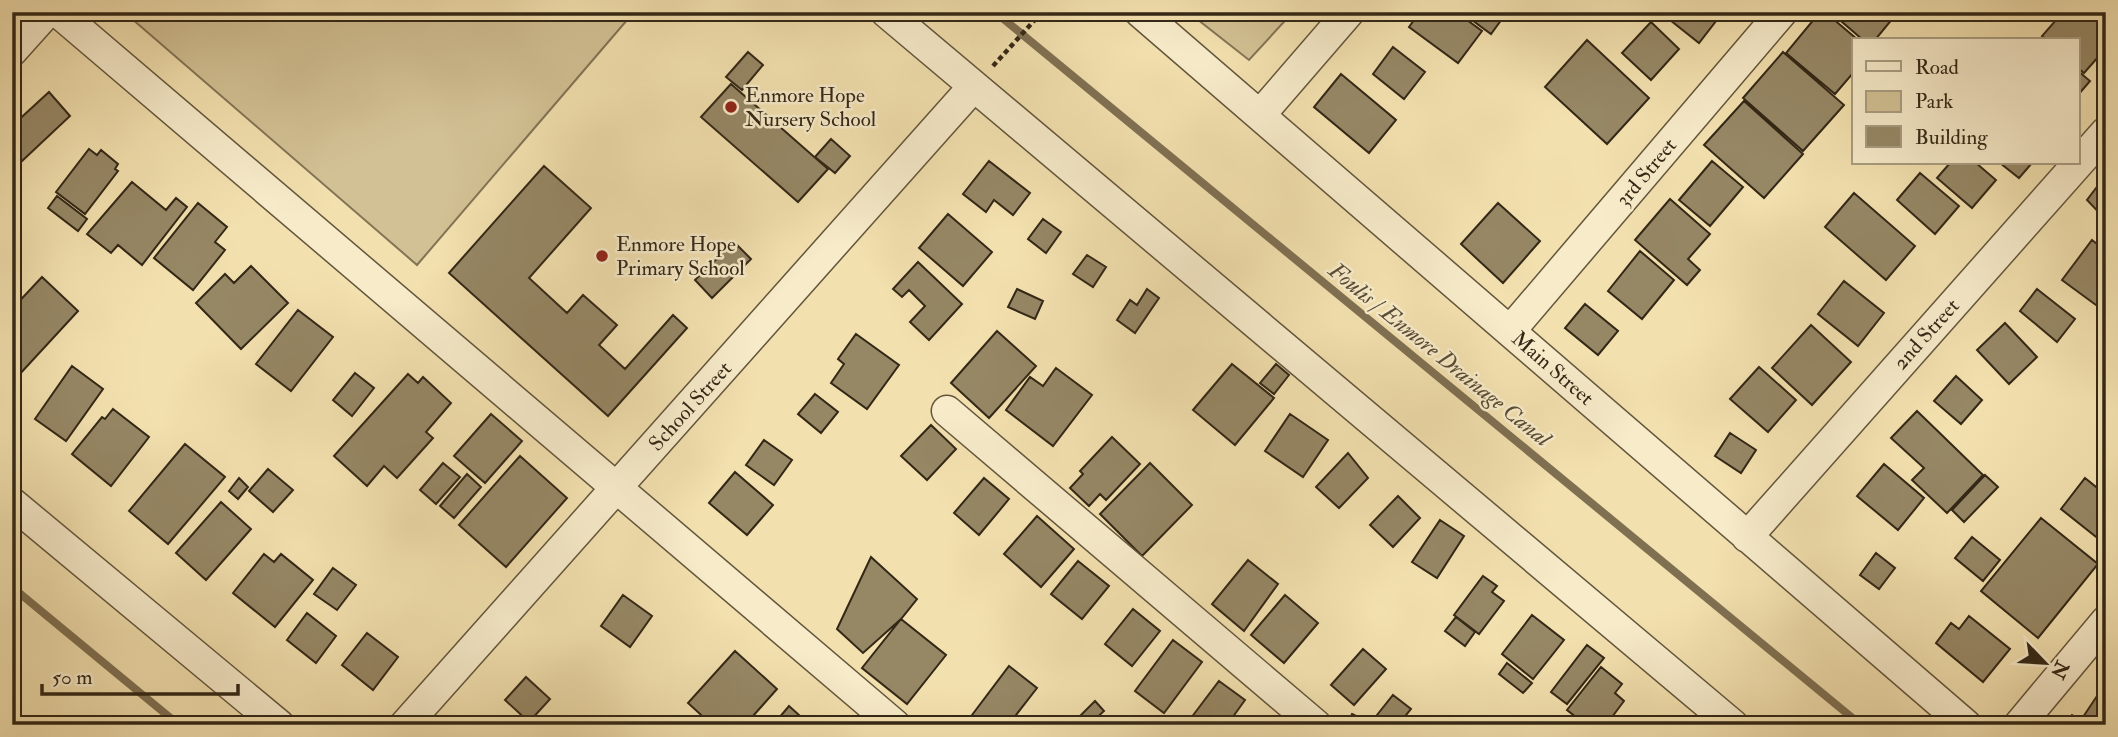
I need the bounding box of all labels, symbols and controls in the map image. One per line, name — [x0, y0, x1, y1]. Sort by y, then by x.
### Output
legend — [1852, 38, 2080, 164]
text: Road — [1915, 54, 1960, 81]
place label: Enmore Hope Nursery School — [745, 82, 877, 133]
text: Park — [1915, 88, 1953, 115]
marker: Enmore Hope Nursery School — [723, 99, 739, 115]
text: Building — [1915, 124, 1988, 151]
street label: 3rd Street — [1610, 132, 1683, 212]
place label: Enmore Hope Primary School — [616, 231, 745, 282]
marker: Enmore Hope Primary School — [594, 248, 610, 264]
water label: Foulis / Enmore Drainage Canal — [1322, 255, 1558, 454]
street label: 2nd Street — [1887, 293, 1966, 376]
street label: Main Street — [1506, 325, 1600, 412]
street label: School Street — [643, 356, 738, 457]
north arrow — [2010, 628, 2080, 698]
scale bar — [42, 653, 238, 697]
text: N — [2045, 656, 2074, 683]
text: 50 m — [52, 664, 93, 691]

